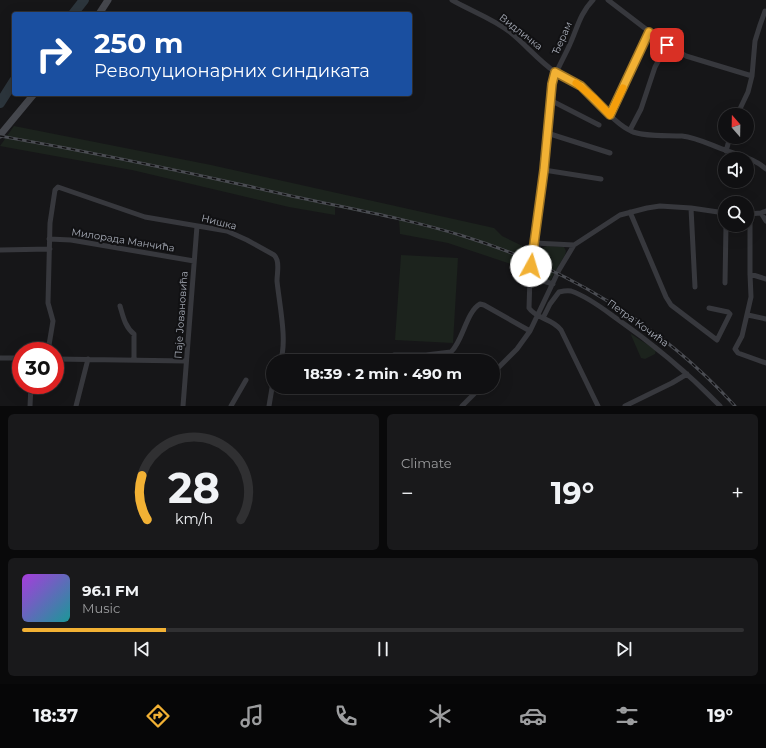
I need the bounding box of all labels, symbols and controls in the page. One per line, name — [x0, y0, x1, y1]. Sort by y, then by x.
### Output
street label: Видличка — [497, 11, 545, 53]
street label: Ђерам — [549, 19, 575, 57]
text: 250 m — [94, 26, 184, 60]
icon: right — [28, 28, 80, 80]
pin — [650, 28, 684, 62]
icon: arrive — [656, 34, 678, 56]
text: Револуционарних синдиката — [94, 60, 370, 82]
north arrow — [718, 108, 754, 144]
map controls — [718, 108, 754, 232]
button: sound — [718, 152, 754, 188]
button: search — [718, 196, 754, 232]
street label: Нишка — [200, 211, 238, 233]
street label: Милорада Манчића — [70, 225, 176, 255]
position arrow — [510, 245, 552, 287]
street label: Паје Јовановића — [171, 271, 191, 359]
street label: Петра Кочића — [605, 296, 671, 350]
speed limit sign: 30 — [12, 342, 64, 394]
text: 18:39 · 2 min · 490 m — [304, 364, 462, 383]
text: Climate — [401, 455, 452, 471]
text: 28 — [168, 463, 220, 513]
text: 19° — [551, 475, 594, 512]
text: − — [401, 480, 414, 507]
text: + — [731, 480, 744, 507]
text: km/h — [174, 510, 213, 528]
text: 96.1 FM — [82, 581, 139, 600]
text: Music — [82, 600, 120, 616]
icon: previous — [131, 638, 153, 660]
icon: pause — [372, 638, 394, 660]
icon: next — [613, 638, 635, 660]
icon: directions — [144, 702, 172, 730]
icon: music — [238, 702, 266, 730]
icon: phone — [332, 702, 360, 730]
icon: climate — [426, 702, 454, 730]
icon: car — [519, 702, 547, 730]
icon: filters — [613, 702, 641, 730]
text: 18:37 — [33, 705, 78, 727]
text: 19° — [707, 705, 733, 727]

